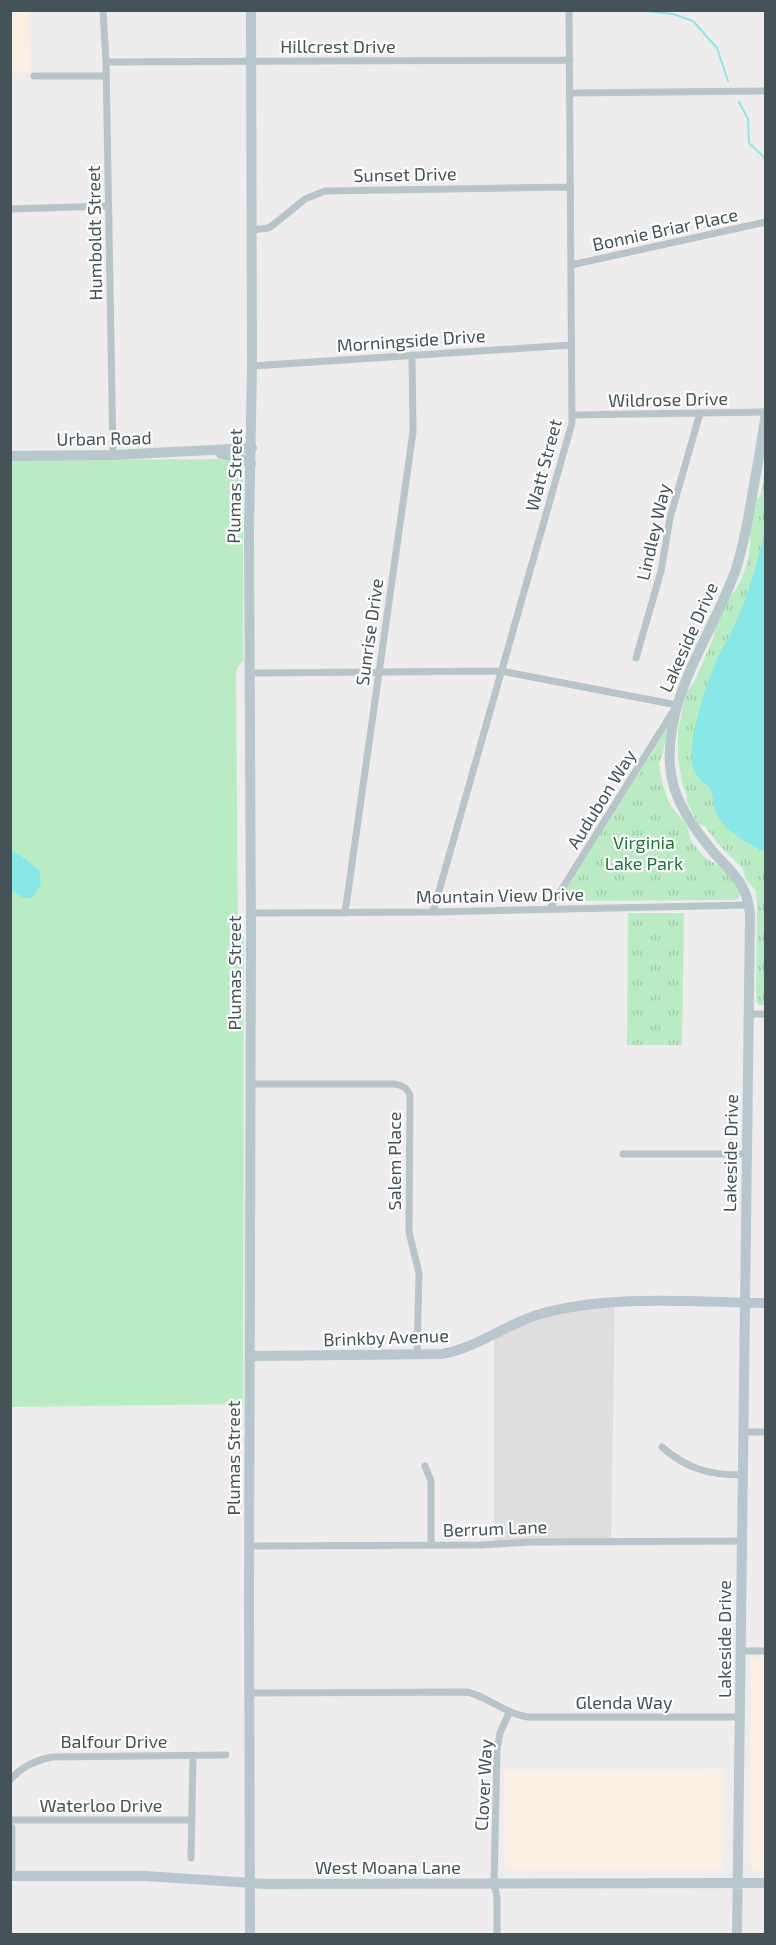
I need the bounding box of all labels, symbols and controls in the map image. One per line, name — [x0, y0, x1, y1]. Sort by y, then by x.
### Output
street label: Hillcrest Drive — [280, 35, 396, 57]
street label: Sunset Drive — [353, 162, 457, 186]
street label: Humboldt Street — [82, 165, 106, 301]
street label: Bonnie Briar Place — [590, 203, 740, 255]
street label: Morningside Drive — [336, 324, 486, 356]
street label: Wildrose Drive — [608, 387, 728, 411]
street label: Watt Street — [520, 416, 566, 513]
street label: Urban Road — [56, 426, 152, 450]
street label: Plumas Street — [222, 428, 246, 544]
street label: Lindley Way — [631, 481, 675, 583]
street label: Sunrise Drive — [351, 577, 387, 687]
street label: Lakeside Drive — [654, 579, 722, 695]
street label: Audubon Way — [562, 745, 641, 853]
park label: Virginia Lake Park — [605, 831, 683, 874]
street label: Mountain View Drive — [416, 883, 584, 907]
street label: Plumas Street — [223, 915, 245, 1031]
street label: Lakeside Drive — [718, 1094, 742, 1212]
street label: Salem Place — [383, 1112, 405, 1210]
street label: Brinkby Avenue — [323, 1324, 449, 1350]
street label: Plumas Street — [222, 1400, 244, 1516]
street label: Berrum Lane — [442, 1515, 548, 1541]
street label: Lakeside Drive — [713, 1580, 735, 1698]
street label: Glenda Way — [575, 1691, 673, 1713]
street label: Balfour Drive — [60, 1730, 168, 1752]
street label: Clover Way — [470, 1738, 496, 1831]
street label: Waterloo Drive — [39, 1794, 163, 1816]
street label: West Moana Lane — [315, 1856, 461, 1878]

